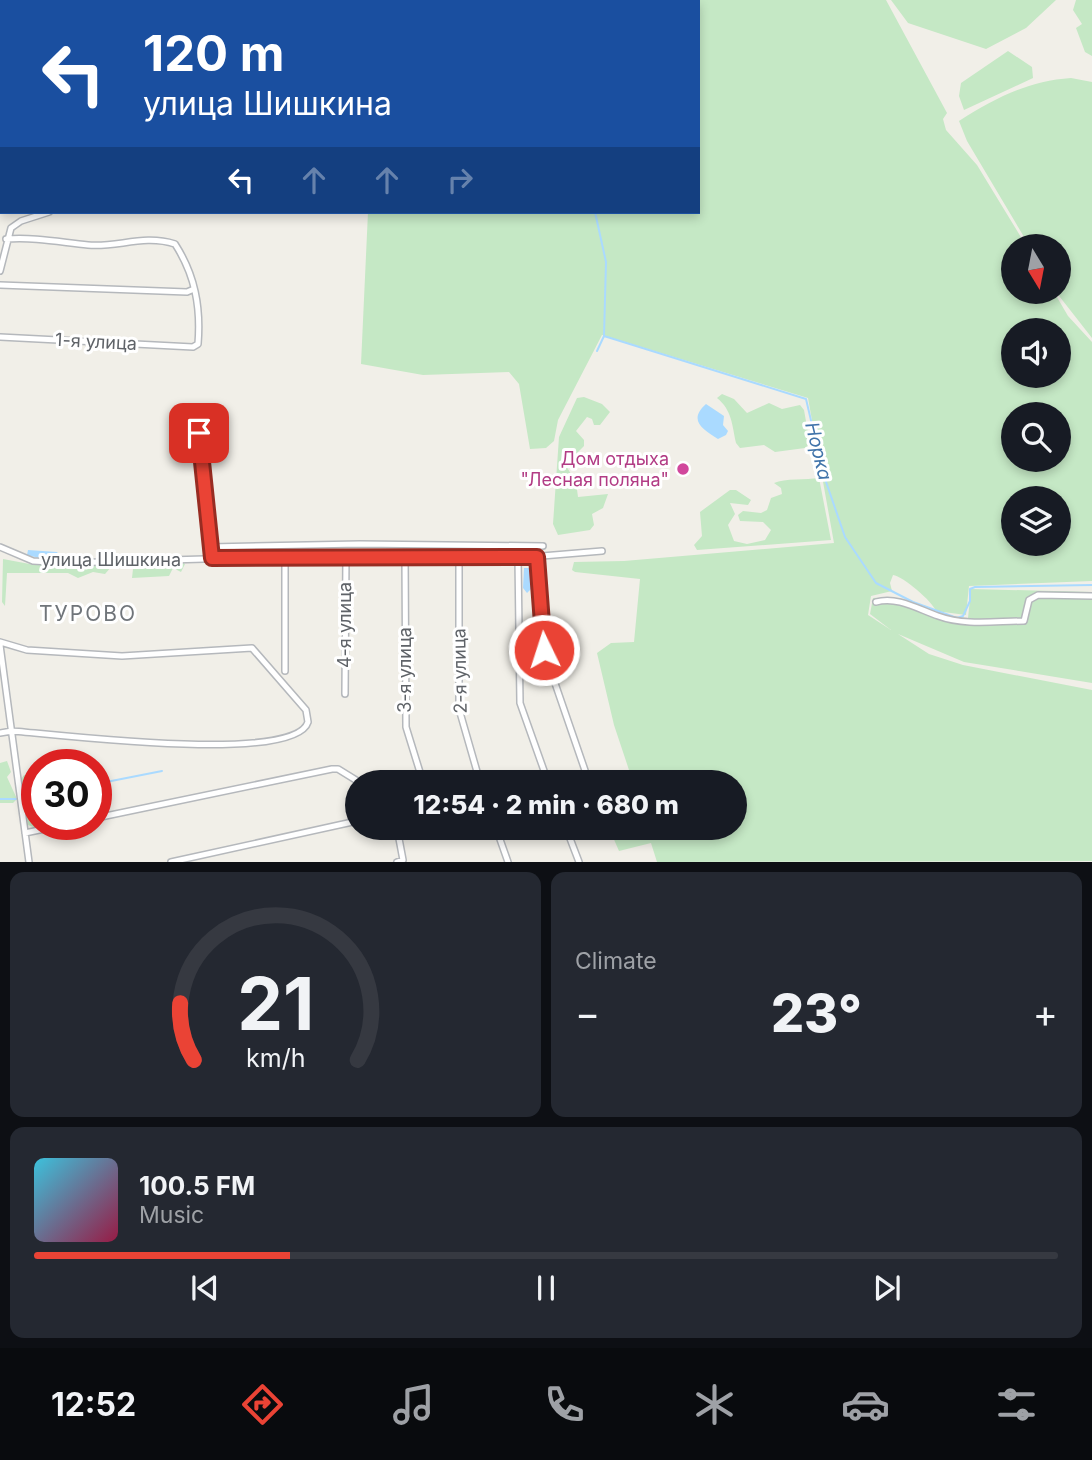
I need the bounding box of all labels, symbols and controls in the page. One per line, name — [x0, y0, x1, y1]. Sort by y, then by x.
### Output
text: 120 m — [143, 24, 284, 83]
icon: left — [28, 28, 119, 119]
text: улица Шишкина — [143, 84, 392, 123]
icon: left — [222, 161, 260, 199]
icon: ahead — [295, 161, 333, 199]
icon: ahead — [368, 161, 406, 199]
icon: right — [441, 161, 479, 199]
north arrow — [1001, 234, 1071, 304]
map controls — [1001, 234, 1071, 556]
button: sound — [1001, 318, 1071, 388]
street label: 1-я улица — [55, 329, 137, 354]
button: search — [1001, 402, 1071, 472]
pin — [169, 403, 229, 463]
icon: arrive — [180, 414, 218, 452]
water label: Норка — [800, 420, 837, 483]
place label: Дом отдыха "Лесная поляна" — [521, 448, 669, 490]
marker: Дом отдыха "Лесная поляна" — [675, 461, 691, 477]
button: layers — [1001, 486, 1071, 556]
street label: улица Шишкина — [41, 549, 181, 570]
street label: 4-я улица — [334, 582, 355, 668]
district label: ТУРОВО — [39, 601, 137, 626]
position arrow — [507, 613, 581, 687]
street label: 3-я улица — [394, 627, 415, 713]
street label: 2-я улица — [448, 628, 471, 714]
speed limit sign: 30 — [21, 749, 112, 840]
text: 12:54 · 2 min · 680 m — [413, 789, 679, 820]
text: Climate — [575, 947, 657, 975]
text: 21 — [237, 960, 314, 1049]
text: 23° — [771, 982, 862, 1045]
text: − — [575, 990, 600, 1036]
text: + — [1033, 990, 1058, 1036]
text: km/h — [246, 1043, 305, 1073]
text: 100.5 FM — [139, 1170, 255, 1201]
text: Music — [139, 1201, 204, 1229]
icon: previous — [186, 1269, 224, 1307]
icon: pause — [527, 1269, 565, 1307]
icon: next — [868, 1269, 906, 1307]
icon: directions — [238, 1380, 287, 1429]
icon: music — [389, 1380, 438, 1429]
icon: phone — [540, 1380, 589, 1429]
icon: climate — [690, 1380, 739, 1429]
icon: car — [841, 1380, 890, 1429]
icon: filters — [992, 1380, 1041, 1429]
text: 12:52 — [51, 1385, 136, 1424]

